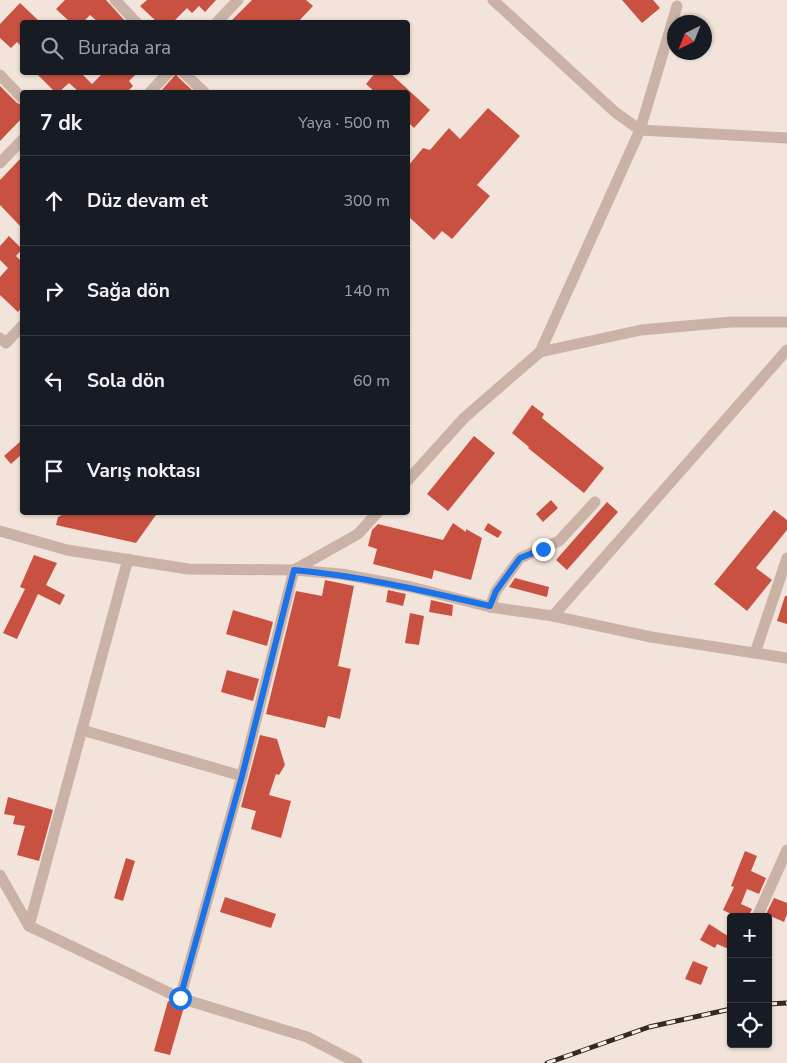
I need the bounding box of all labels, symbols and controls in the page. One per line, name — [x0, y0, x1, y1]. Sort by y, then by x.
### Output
north arrow — [667, 15, 712, 60]
search box — [20, 20, 410, 75]
icon: search — [38, 34, 66, 62]
text: Burada ara — [78, 35, 171, 61]
text: 7 dk — [40, 109, 82, 137]
text: Yaya · 500 m — [298, 112, 390, 134]
icon: ahead — [40, 187, 68, 215]
text: Düz devam et — [87, 188, 208, 214]
text: 300 m — [343, 190, 390, 212]
icon: right — [40, 277, 68, 305]
text: Sağa dön — [87, 278, 170, 304]
text: 140 m — [343, 280, 390, 302]
icon: left — [40, 367, 68, 395]
text: Sola dön — [87, 368, 165, 394]
text: 60 m — [353, 370, 390, 392]
icon: arrive — [40, 457, 68, 485]
text: Varış noktası — [87, 458, 200, 484]
route end — [532, 538, 555, 561]
map controls — [727, 913, 772, 1048]
button: + — [727, 913, 772, 958]
button: − — [727, 958, 772, 1003]
route start — [169, 987, 192, 1010]
button: locate — [727, 1003, 772, 1048]

